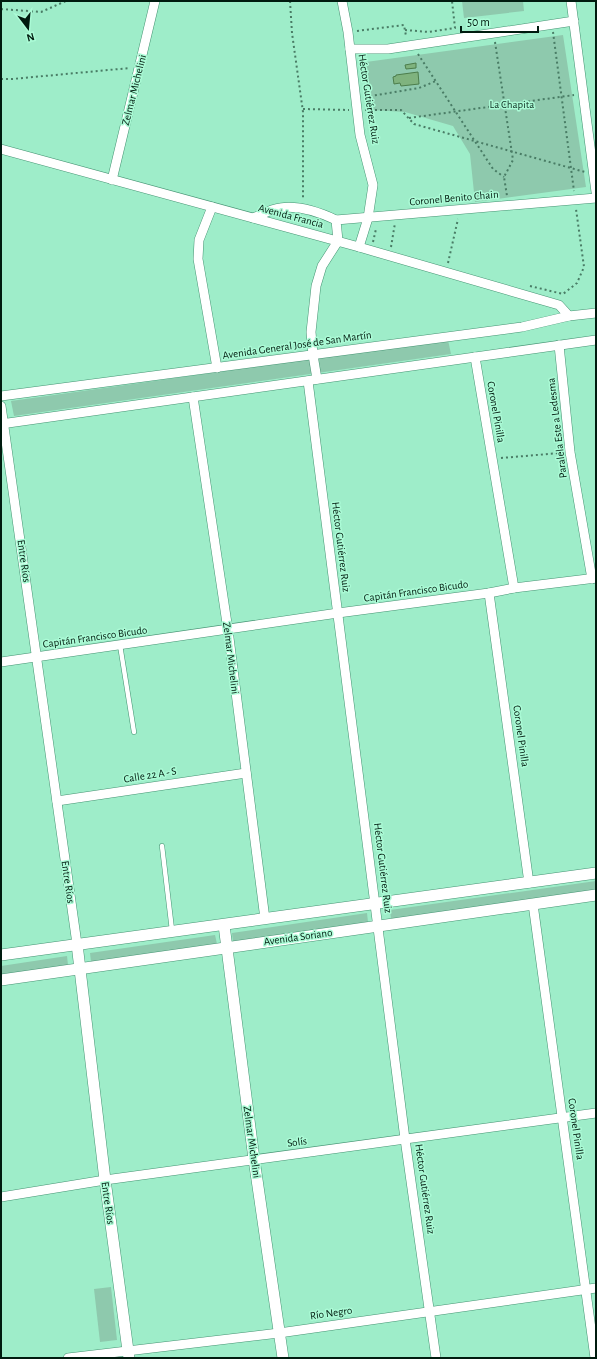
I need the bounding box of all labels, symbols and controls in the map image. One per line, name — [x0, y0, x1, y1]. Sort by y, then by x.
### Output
north arrow — [8, 8, 48, 48]
scale bar — [461, 8, 538, 34]
text: 50 m — [467, 16, 490, 28]
text: N — [25, 31, 36, 43]
street label: Zelmar Michelini — [120, 53, 148, 127]
street label: Héctor Gutiérrez Ruiz — [356, 53, 382, 145]
park label: La Chapita — [490, 99, 534, 110]
street label: Coronel Benito Chain — [409, 189, 499, 207]
street label: Avenida Francia — [257, 202, 325, 230]
street label: Avenida General José de San Martín — [222, 329, 372, 361]
street label: Paralela Este a Ledesma — [545, 377, 569, 479]
street label: Coronel Pinilla — [485, 380, 507, 444]
street label: Héctor Gutiérrez Ruiz — [330, 501, 352, 593]
street label: Entre Ríos — [16, 539, 32, 583]
street label: Capitán Francisco Bicudo — [363, 578, 469, 604]
street label: Zelmar Michelini — [221, 621, 241, 695]
street label: Capitán Francisco Bicudo — [42, 624, 148, 650]
street label: Coronel Pinilla — [511, 704, 531, 768]
street label: Calle 22 A - S — [123, 765, 177, 785]
street label: Héctor Gutiérrez Ruiz — [372, 822, 394, 914]
street label: Entre Ríos — [60, 860, 76, 904]
street label: Avenida Soriano — [263, 927, 333, 947]
street label: Coronel Pinilla — [566, 1097, 586, 1161]
street label: Zelmar Michelini — [242, 1105, 262, 1179]
street label: Solís — [286, 1135, 308, 1149]
street label: Héctor Gutiérrez Ruiz — [413, 1143, 437, 1235]
street label: Entre Ríos — [100, 1181, 116, 1225]
street label: Río Negro — [309, 1305, 353, 1321]

